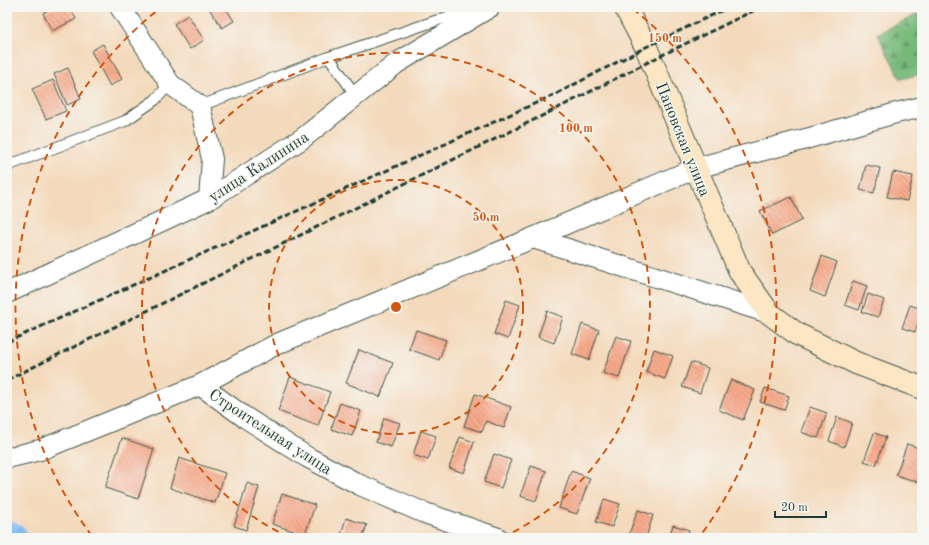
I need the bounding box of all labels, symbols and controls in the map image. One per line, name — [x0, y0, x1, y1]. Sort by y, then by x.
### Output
text: 150 m — [648, 32, 682, 45]
street label: Пановская улица — [652, 80, 712, 199]
text: 100 m — [559, 123, 593, 135]
street label: улица Калинина — [206, 129, 312, 206]
text: 50 m — [473, 211, 500, 224]
centre of rings — [389, 300, 403, 314]
street label: Строительная улица — [206, 387, 334, 478]
scale bar — [775, 493, 826, 519]
text: 20 m — [781, 502, 808, 514]

